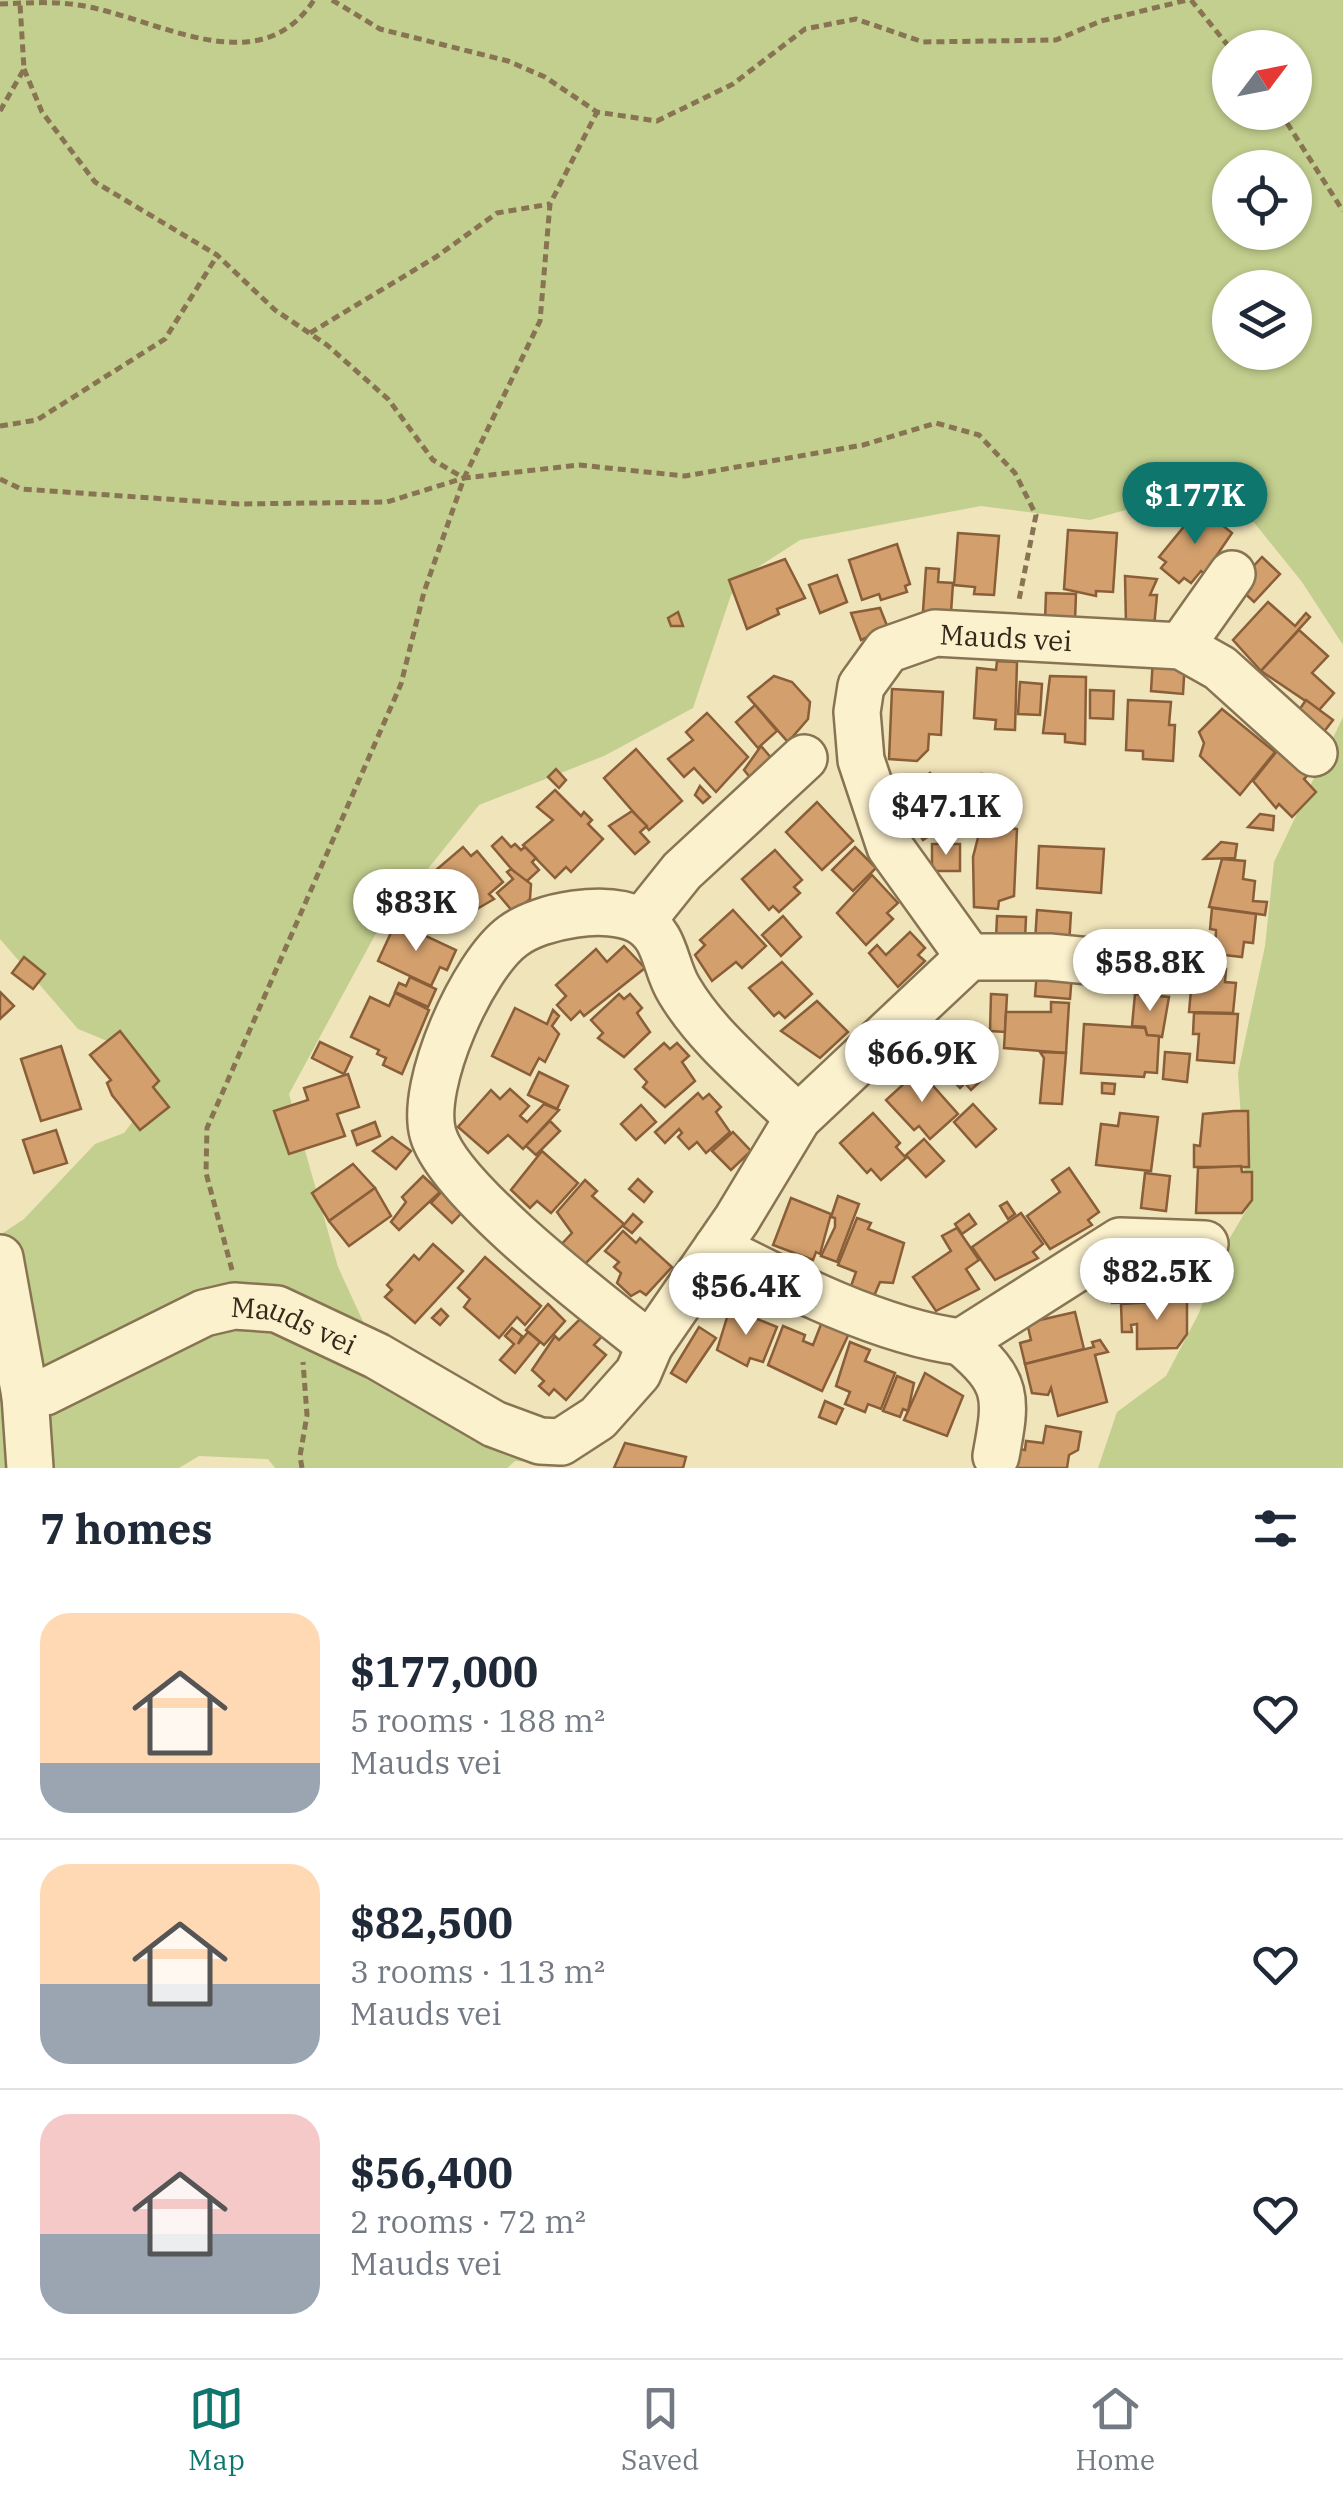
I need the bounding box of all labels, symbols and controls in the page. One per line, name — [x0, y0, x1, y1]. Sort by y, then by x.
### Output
north arrow — [1212, 30, 1312, 130]
map controls — [1212, 30, 1312, 370]
button: locate — [1212, 150, 1312, 250]
button: layers — [1212, 270, 1312, 370]
pin: $177K — [1125, 462, 1265, 547]
text: $177K — [1144, 473, 1246, 515]
street label: Mauds vei — [939, 615, 1073, 659]
pin: $47.1K — [865, 773, 1027, 858]
text: $47.1K — [891, 784, 1001, 826]
pin: $83K — [357, 869, 475, 954]
text: $83K — [375, 880, 457, 922]
pin: $58.8K — [1069, 929, 1231, 1014]
text: $58.8K — [1095, 940, 1205, 982]
pin: $66.9K — [841, 1020, 1003, 1105]
text: $66.9K — [867, 1031, 977, 1073]
pin: $82.5K — [1076, 1238, 1238, 1323]
text: $82.5K — [1102, 1249, 1212, 1291]
pin: $56.4K — [665, 1253, 827, 1338]
text: $56.4K — [691, 1264, 801, 1306]
street label: Mauds vei — [230, 1287, 363, 1363]
text: 7 homes — [40, 1501, 213, 1556]
icon: filters — [1248, 1501, 1303, 1556]
text: $177,000 — [350, 1644, 538, 1699]
icon: home — [120, 1653, 240, 1773]
icon: heart — [1248, 1686, 1303, 1741]
text: 5 rooms · 188 m² — [350, 1699, 605, 1741]
text: Mauds vei — [350, 1741, 502, 1783]
text: $82,500 — [350, 1895, 513, 1950]
icon: home — [120, 1904, 240, 2024]
icon: heart — [1248, 1937, 1303, 1992]
text: 3 rooms · 113 m² — [350, 1950, 605, 1992]
text: Mauds vei — [350, 1992, 502, 2034]
text: $56,400 — [350, 2145, 513, 2200]
icon: home — [120, 2154, 240, 2274]
icon: heart — [1248, 2187, 1303, 2242]
text: 2 rooms · 72 m² — [350, 2200, 586, 2242]
text: Mauds vei — [350, 2242, 502, 2284]
tab: Map — [188, 2381, 245, 2478]
tab: Saved — [621, 2381, 699, 2478]
tab: Home — [1075, 2381, 1155, 2478]

